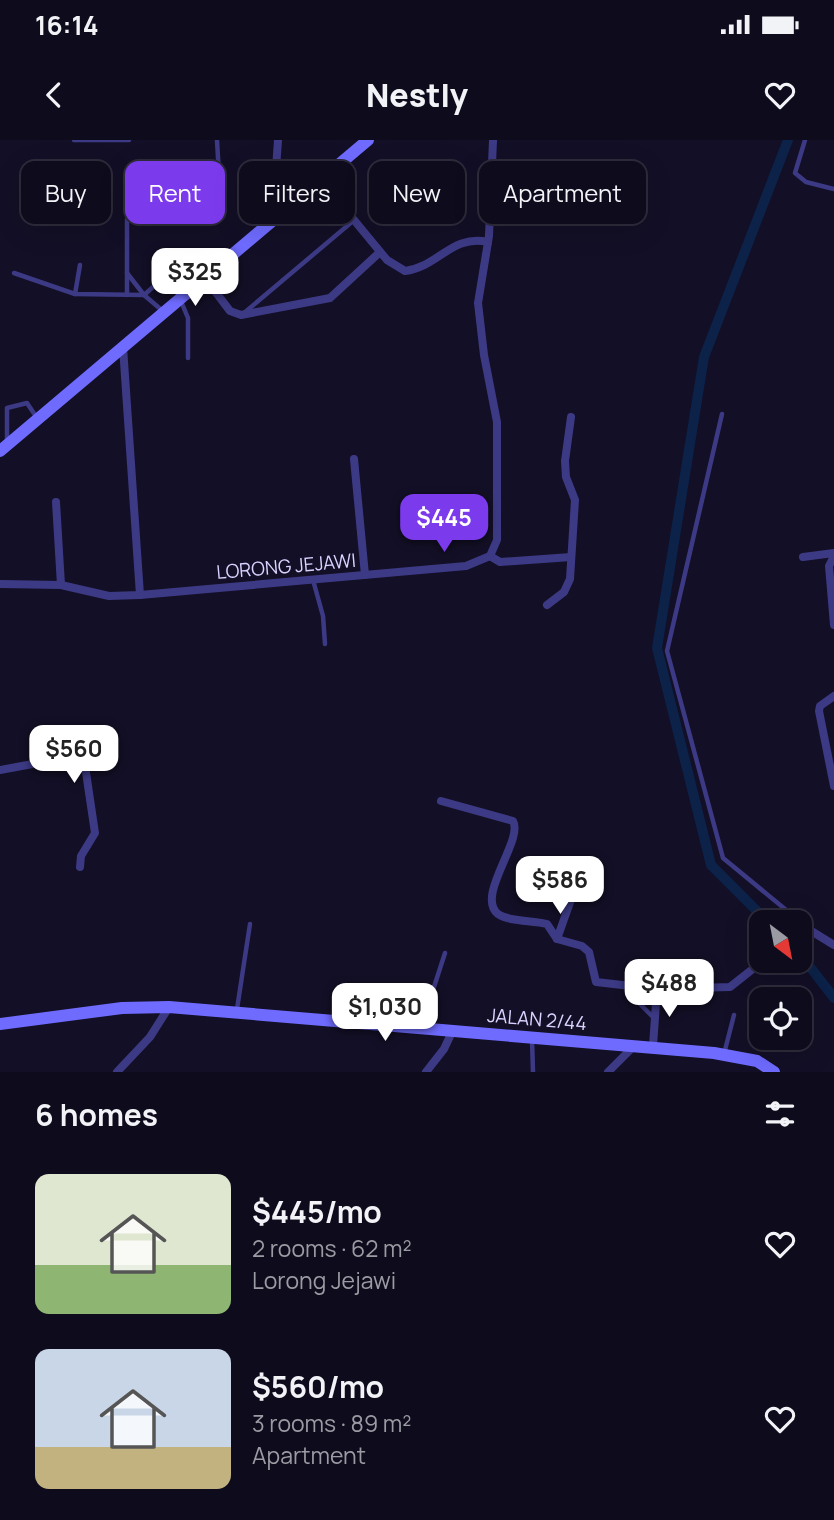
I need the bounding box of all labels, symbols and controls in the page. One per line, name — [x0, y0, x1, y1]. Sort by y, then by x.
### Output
text: 16:14 — [35, 7, 99, 43]
text: Nestly — [366, 73, 468, 117]
icon: back — [35, 76, 73, 114]
icon: heart — [761, 76, 799, 114]
chip: Buy — [21, 161, 111, 224]
chip: Rent — [125, 161, 225, 224]
chip: Filters — [239, 161, 355, 224]
chip: New — [369, 161, 465, 224]
chip: Apartment — [479, 161, 646, 224]
pin: $325 — [154, 248, 236, 308]
text: $325 — [168, 255, 223, 287]
pin: $445 — [403, 494, 485, 554]
text: $445 — [416, 501, 472, 533]
street label: LORONG JEJAWI — [215, 547, 357, 585]
pin: $560 — [33, 726, 115, 785]
text: $560 — [45, 732, 103, 764]
pin: $586 — [519, 856, 601, 916]
text: $586 — [532, 863, 588, 895]
north arrow — [749, 910, 812, 973]
map controls — [749, 910, 812, 1050]
pin: $488 — [628, 960, 710, 1019]
text: $488 — [641, 966, 697, 998]
pin: $1,030 — [328, 984, 442, 1043]
button: locate — [749, 987, 812, 1050]
text: $1,030 — [348, 990, 422, 1022]
street label: JALAN 2/44 — [486, 1002, 588, 1036]
text: 6 homes — [35, 1094, 158, 1135]
icon: filters — [761, 1095, 799, 1133]
text: $445/mo — [252, 1191, 382, 1232]
icon: home — [91, 1202, 175, 1286]
icon: heart — [761, 1225, 799, 1263]
text: 2 rooms · 62 m² — [252, 1232, 412, 1264]
text: Lorong Jejawi — [252, 1264, 396, 1296]
text: $560/mo — [252, 1366, 384, 1407]
icon: home — [91, 1377, 175, 1461]
icon: heart — [761, 1400, 799, 1438]
text: 3 rooms · 89 m² — [252, 1407, 412, 1439]
text: Apartment — [252, 1439, 366, 1471]

